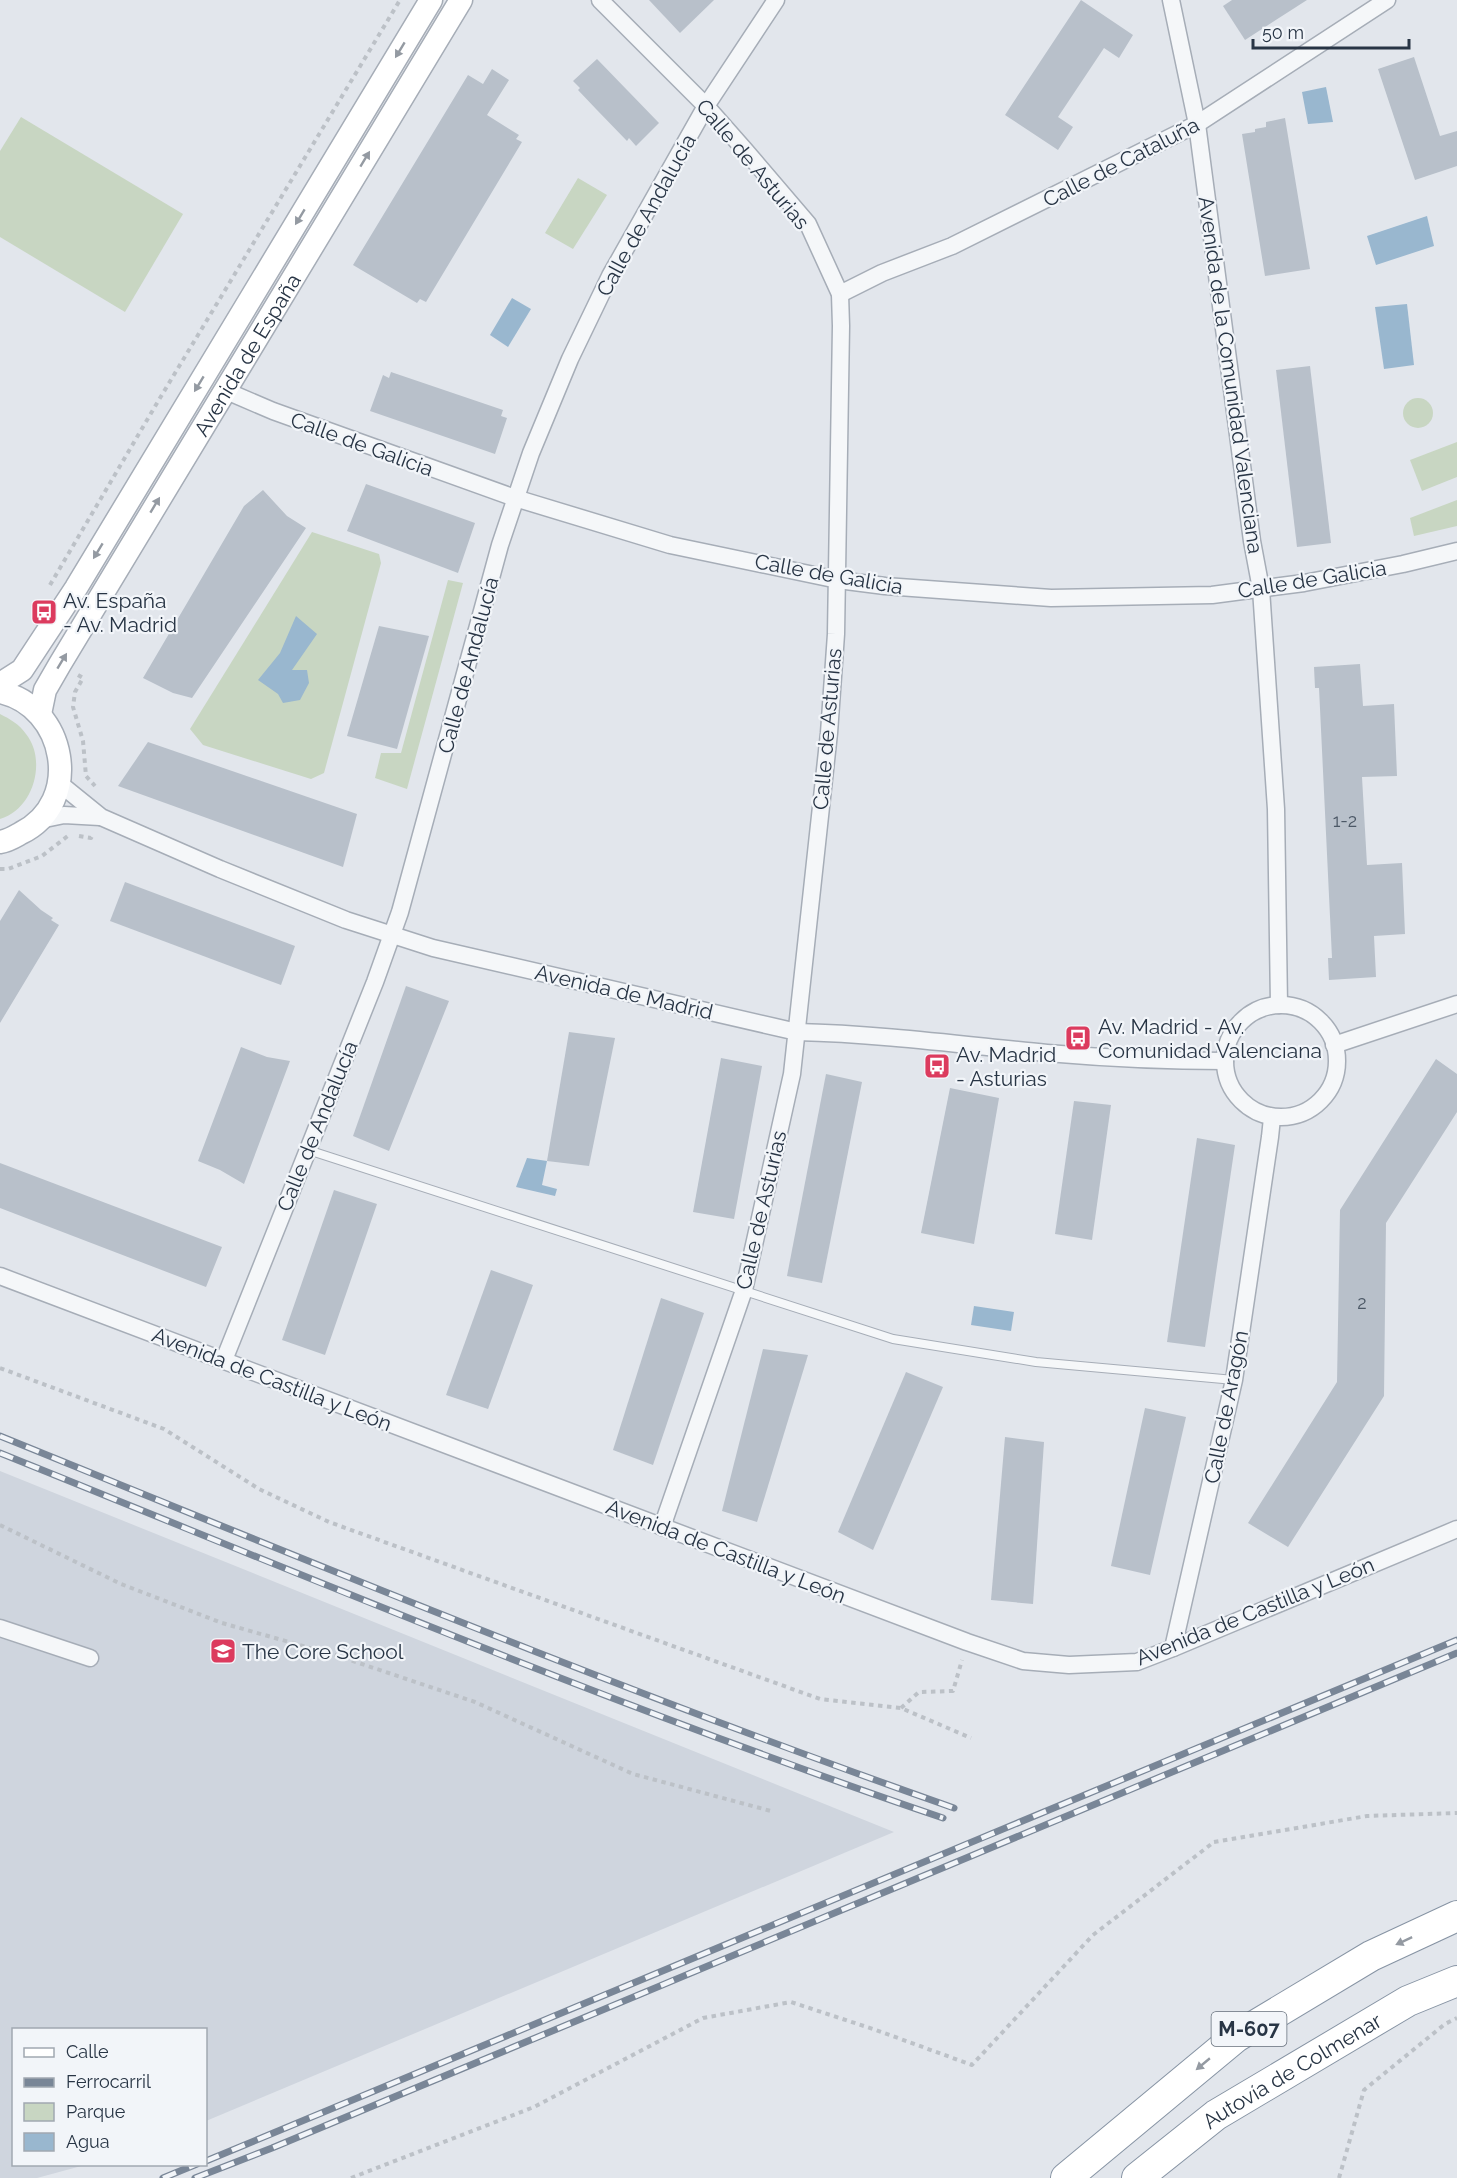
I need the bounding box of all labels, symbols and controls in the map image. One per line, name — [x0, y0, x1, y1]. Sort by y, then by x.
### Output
scale bar — [1253, 12, 1409, 50]
text: 50 m — [1262, 22, 1304, 43]
one-way arrow — [395, 42, 406, 58]
street label: Calle de Asturias — [691, 94, 815, 234]
street label: Calle de Cataluña — [1039, 112, 1203, 212]
street label: Calle de Andalucía — [591, 129, 701, 301]
one-way arrow — [359, 151, 370, 167]
street label: Avenida de la Comunidad Valenciana — [1194, 195, 1268, 555]
one-way arrow — [294, 209, 305, 225]
street label: Avenida de España — [188, 269, 305, 440]
one-way arrow — [194, 376, 205, 392]
street label: Calle de Galicia — [287, 407, 437, 481]
one-way arrow — [149, 497, 160, 513]
one-way arrow — [93, 543, 104, 559]
street label: Calle de Galicia — [753, 549, 905, 599]
street label: Calle de Galicia — [1236, 555, 1388, 603]
street label: Calle de Andalucía — [432, 574, 504, 756]
place label: Av. España - Av. Madrid — [63, 588, 177, 637]
bus stop icon: Av. España - Av. Madrid — [29, 597, 59, 627]
street label: Calle de Asturias — [807, 647, 847, 811]
one-way arrow — [57, 652, 67, 669]
house number: 1-2 — [1333, 810, 1357, 831]
street label: Avenida de Madrid — [533, 959, 715, 1025]
place label: Av. Madrid - Av. Comunidad Valenciana — [1098, 1014, 1322, 1063]
bus stop icon: Av. Madrid - Av. Comunidad Valenciana — [1063, 1023, 1093, 1053]
street label: Calle de Andalucía — [271, 1037, 363, 1215]
place label: Av. Madrid - Asturias — [956, 1042, 1056, 1091]
bus stop icon: Av. Madrid - Asturias — [922, 1051, 952, 1081]
street label: Calle de Asturias — [731, 1128, 791, 1292]
house number: 2 — [1357, 1292, 1367, 1313]
street label: Avenida de Castilla y León — [149, 1322, 395, 1436]
street label: Calle de Aragón — [1199, 1328, 1253, 1486]
street label: Avenida de Castilla y León — [603, 1494, 849, 1608]
street label: Avenida de Castilla y León — [1132, 1552, 1378, 1670]
school or university icon: The Core School — [208, 1636, 238, 1666]
place label: The Core School — [242, 1639, 404, 1664]
one-way arrow — [1395, 1936, 1412, 1945]
street label: Autovía de Colmenar — [1197, 2007, 1386, 2134]
road number: M-607 — [1212, 2012, 1286, 2046]
legend — [12, 2028, 207, 2166]
text: Calle — [66, 2041, 109, 2062]
one-way arrow — [1195, 2058, 1211, 2071]
text: Ferrocarril — [66, 2071, 151, 2092]
text: Parque — [66, 2101, 126, 2122]
text: Agua — [66, 2131, 110, 2152]

